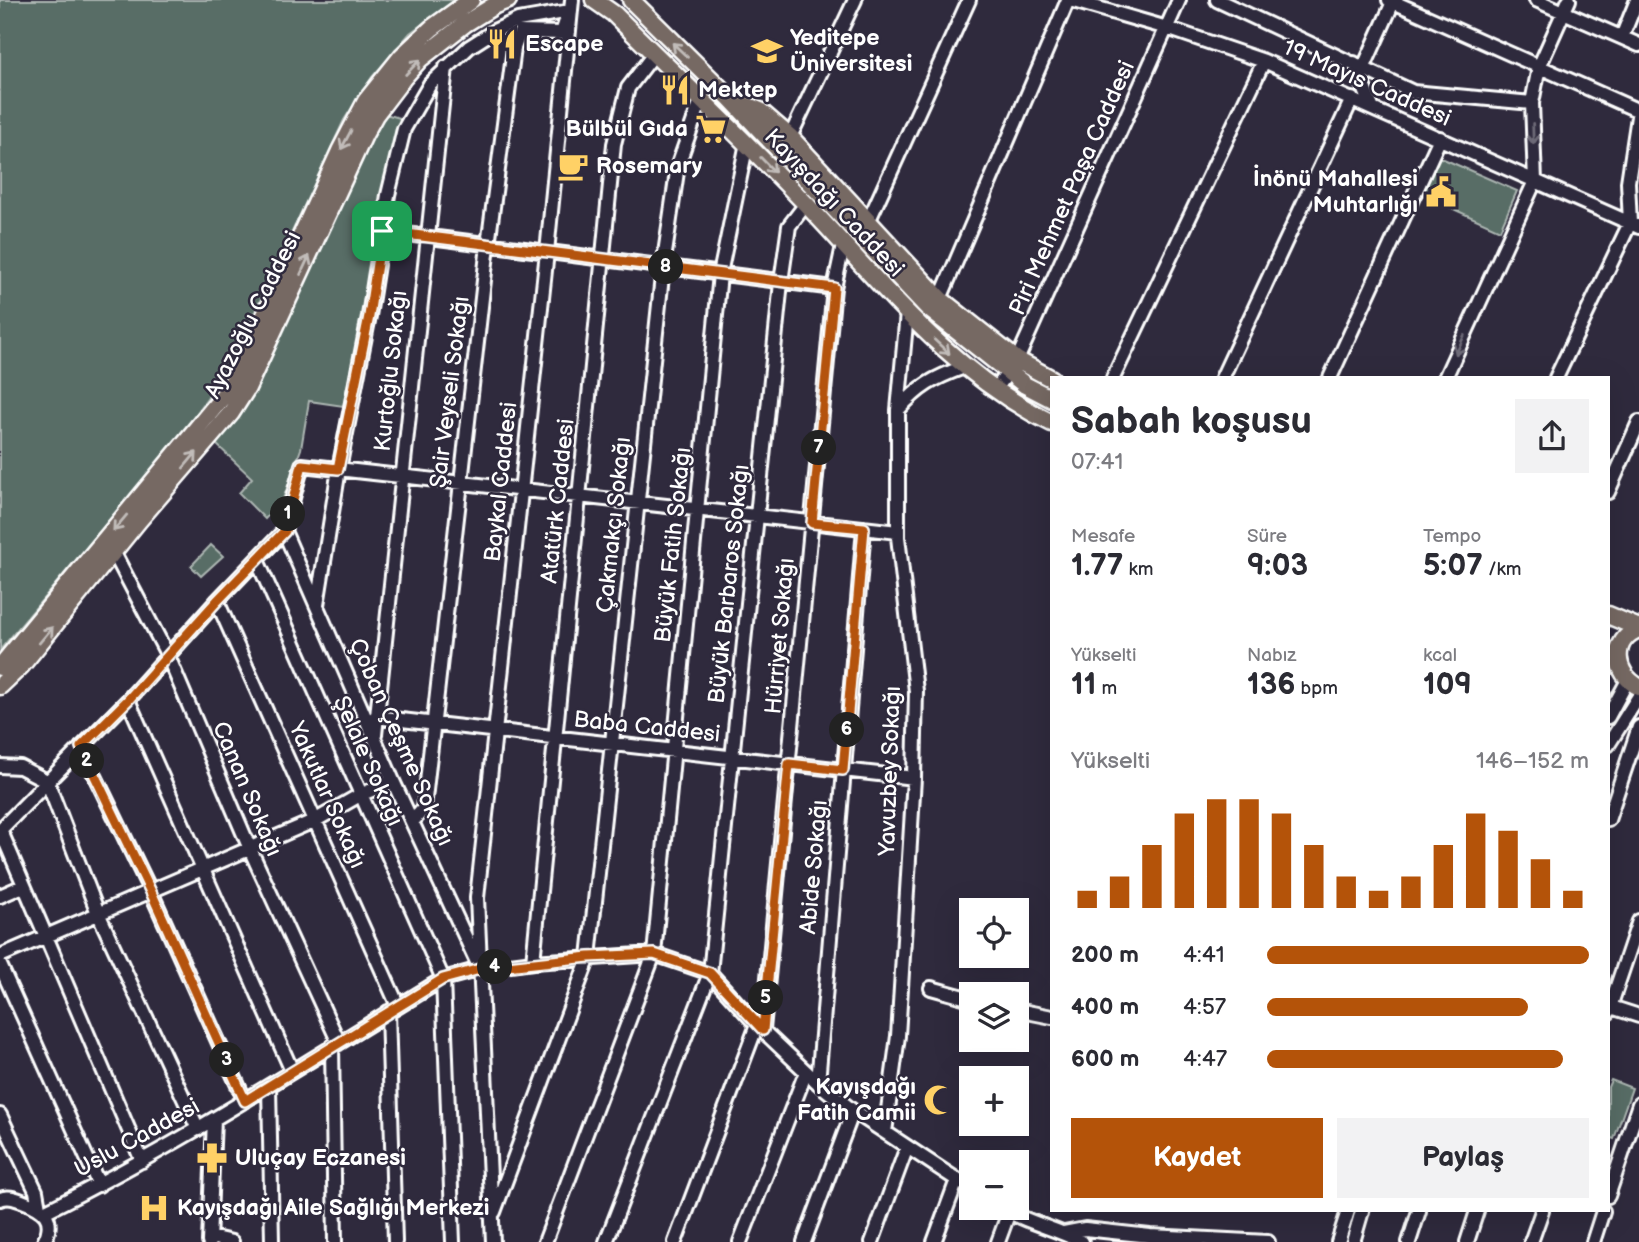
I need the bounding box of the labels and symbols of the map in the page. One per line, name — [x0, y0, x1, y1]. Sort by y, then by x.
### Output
place label: Yeditepe Üniversitesi — [790, 24, 912, 78]
restaurant icon: Escape — [485, 27, 519, 61]
place label: Escape — [525, 30, 603, 58]
street label: 19 Mayıs Caddesi — [1279, 33, 1455, 133]
school or university icon: Yeditepe Üniversitesi — [750, 34, 784, 68]
one-way arrow — [671, 41, 688, 58]
street label: Piri Mehmet Paşa Caddesi — [1003, 57, 1141, 319]
one-way arrow — [405, 58, 422, 75]
restaurant icon: Mektep — [658, 73, 692, 107]
place label: Mektep — [698, 76, 777, 104]
supermarket icon: Bülbül Gıda — [694, 112, 728, 146]
place label: Bülbül Gıda — [565, 115, 688, 143]
one-way arrow — [1527, 122, 1540, 145]
street label: Kayışdağı Caddesi — [758, 123, 910, 283]
one-way arrow — [338, 129, 352, 150]
cafe icon: Rosemary — [556, 149, 590, 183]
place label: Rosemary — [596, 152, 703, 180]
one-way arrow — [759, 156, 776, 173]
place label: İnönü Mahallesi Muhtarlığı — [1253, 164, 1418, 219]
public building icon: İnönü Mahallesi Muhtarlığı — [1424, 175, 1458, 209]
pin — [352, 201, 412, 261]
street label: Ayazoğlu Caddesi — [199, 227, 307, 403]
pin: 8 — [648, 250, 684, 284]
one-way arrow — [299, 255, 312, 276]
street label: Kurtoğlu Sokağı — [369, 289, 413, 453]
street label: Şair Veyseli Sokağı — [424, 294, 476, 490]
one-way arrow — [1453, 334, 1466, 355]
one-way arrow — [933, 338, 950, 355]
street label: Baykal Caddesi — [479, 401, 523, 563]
street label: Atatürk Caddesi — [535, 417, 581, 585]
pin: 7 — [802, 430, 836, 466]
street label: Çakmakçı Sokağı — [591, 436, 637, 614]
street label: Büyük Fatih Sokağı — [649, 446, 697, 644]
one-way arrow — [182, 451, 198, 469]
street label: Büyük Barbaros Sokağı — [703, 463, 755, 705]
pin: 1 — [270, 496, 306, 532]
one-way arrow — [112, 513, 127, 531]
street label: Hürriyet Sokağı — [759, 557, 801, 715]
one-way arrow — [38, 627, 54, 645]
street label: Çoban Çeşme Sokağı — [343, 634, 459, 850]
street label: Yavuzbey Sokağı — [873, 686, 907, 857]
street label: Şelale Sokağı — [327, 692, 409, 830]
street label: Baba Caddesi — [572, 705, 722, 749]
pin: 6 — [830, 712, 864, 748]
street label: Canan Sokağı — [206, 717, 288, 861]
street label: Yakutlar Sokağı — [282, 717, 372, 872]
pin: 2 — [70, 744, 104, 778]
street label: Abide Sokağı — [794, 799, 834, 935]
pin: 4 — [477, 950, 512, 984]
pin: 5 — [748, 981, 784, 1016]
pin: 3 — [210, 1042, 244, 1078]
place label: Kayışdağı Fatih Camii — [797, 1073, 916, 1127]
mosque icon: Kayışdağı Fatih Camii — [922, 1083, 956, 1117]
street label: Uslu Caddesi — [70, 1092, 204, 1184]
pharmacy icon: Uluçay Eczanesi — [195, 1141, 229, 1175]
place label: Uluçay Eczanesi — [235, 1144, 406, 1172]
hospital icon: Kayışdağı Aile Sağlığı Merkezi — [137, 1191, 171, 1225]
place label: Kayışdağı Aile Sağlığı Merkezi — [177, 1194, 490, 1222]

